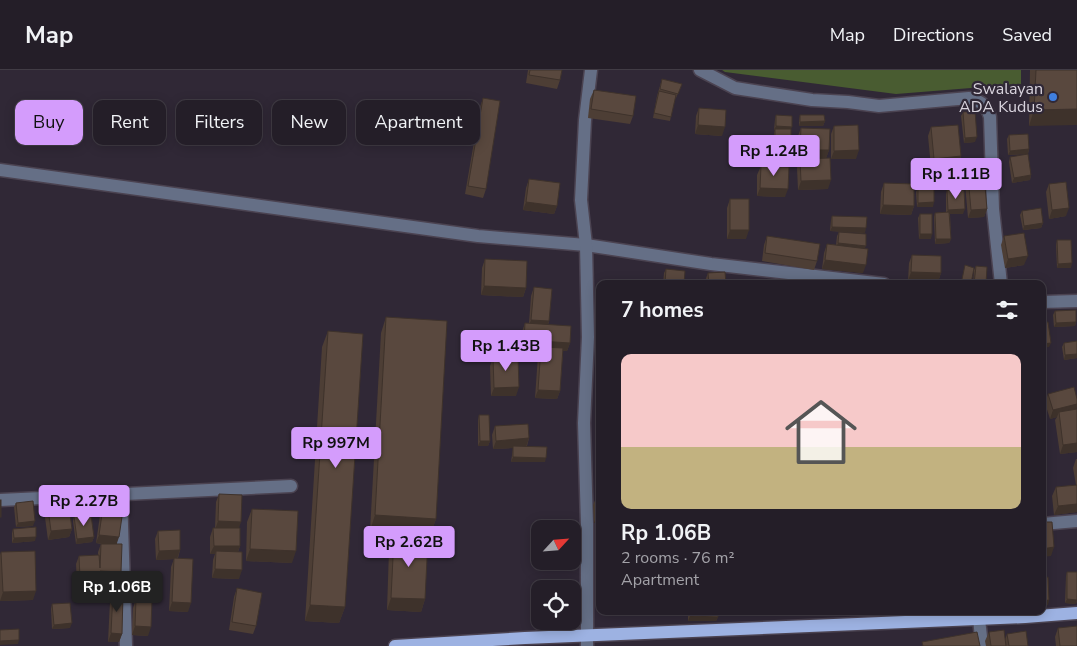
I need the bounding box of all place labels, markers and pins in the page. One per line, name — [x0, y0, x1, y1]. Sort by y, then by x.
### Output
place label: Swalayan ADA Kudus — [959, 78, 1043, 118]
marker: Swalayan ADA Kudus — [1047, 91, 1059, 103]
pin: Rp 1.24B — [722, 134, 826, 177]
pin: Rp 1.11B — [904, 158, 1008, 200]
pin: Rp 1.43B — [454, 330, 558, 372]
pin: Rp 997M — [290, 426, 382, 469]
pin: Rp 2.27B — [32, 484, 136, 527]
pin: Rp 2.62B — [357, 526, 461, 568]
pin: Rp 1.06B — [65, 570, 169, 613]

